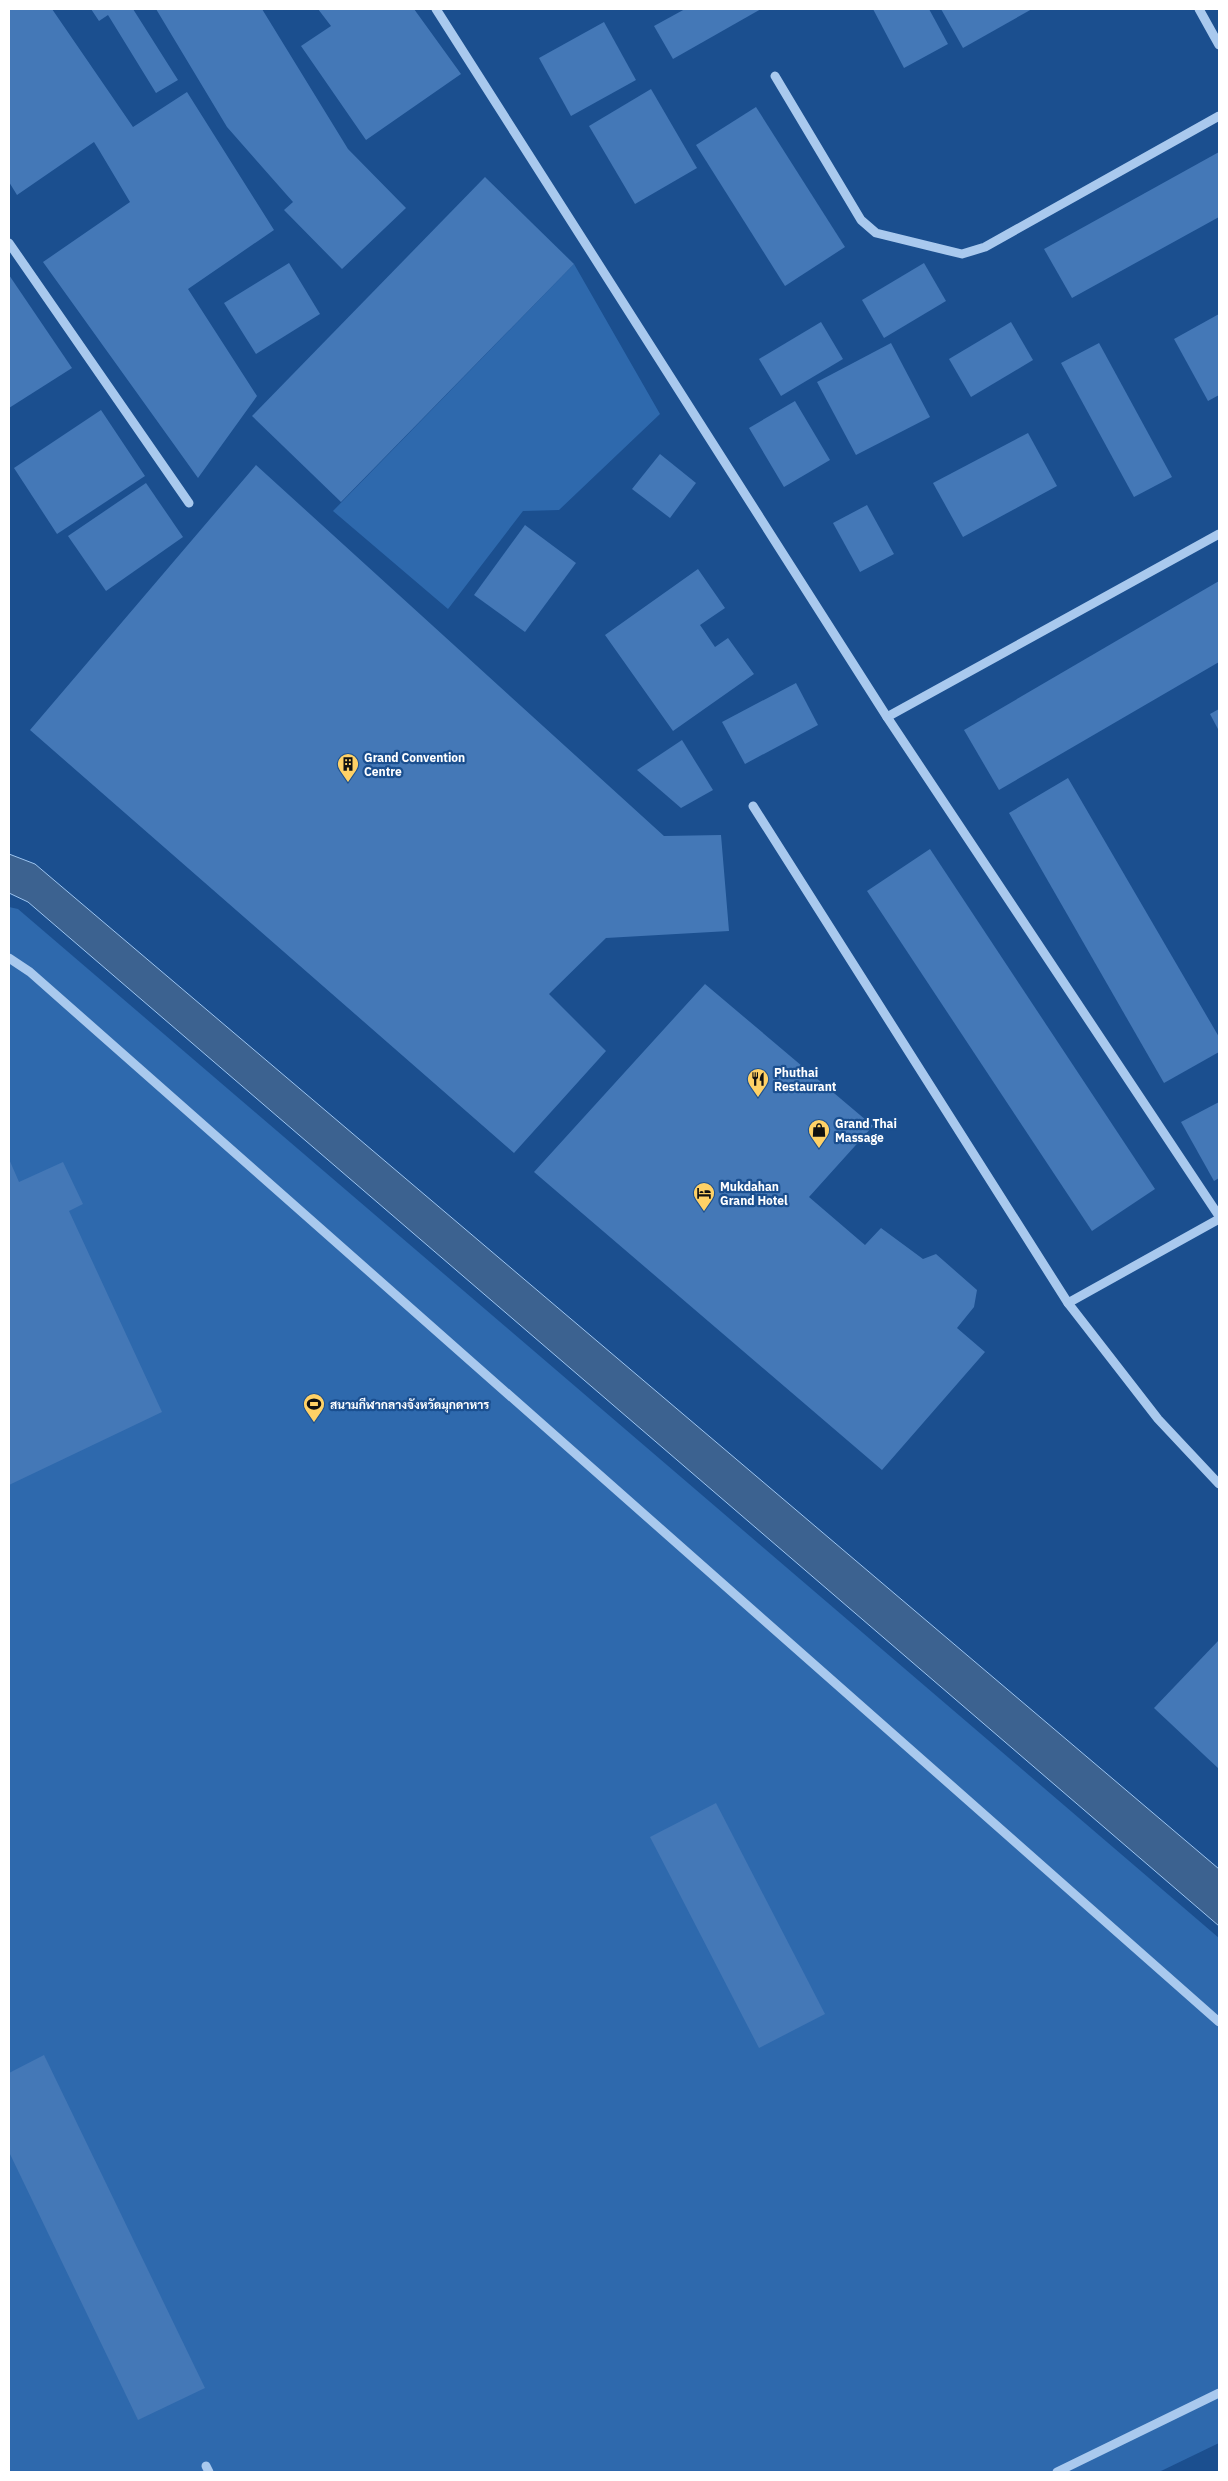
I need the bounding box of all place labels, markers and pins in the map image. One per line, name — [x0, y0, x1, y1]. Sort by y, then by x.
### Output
place label: Grand Convention Centre — [364, 750, 465, 779]
building icon: Grand Convention Centre — [336, 752, 360, 783]
place label: Phuthai Restaurant — [774, 1065, 837, 1094]
restaurant icon: Phuthai Restaurant — [746, 1067, 770, 1098]
place label: Grand Thai Massage — [835, 1116, 897, 1145]
shop icon: Grand Thai Massage — [807, 1118, 831, 1149]
place label: Mukdahan Grand Hotel — [720, 1179, 788, 1208]
hotel icon: Mukdahan Grand Hotel — [692, 1181, 716, 1212]
sports icon: สนามกีฬากลางจังหวัดมุกดาหาร — [302, 1392, 326, 1423]
place label: สนามกีฬากลางจังหวัดมุกดาหาร — [330, 1397, 489, 1413]

